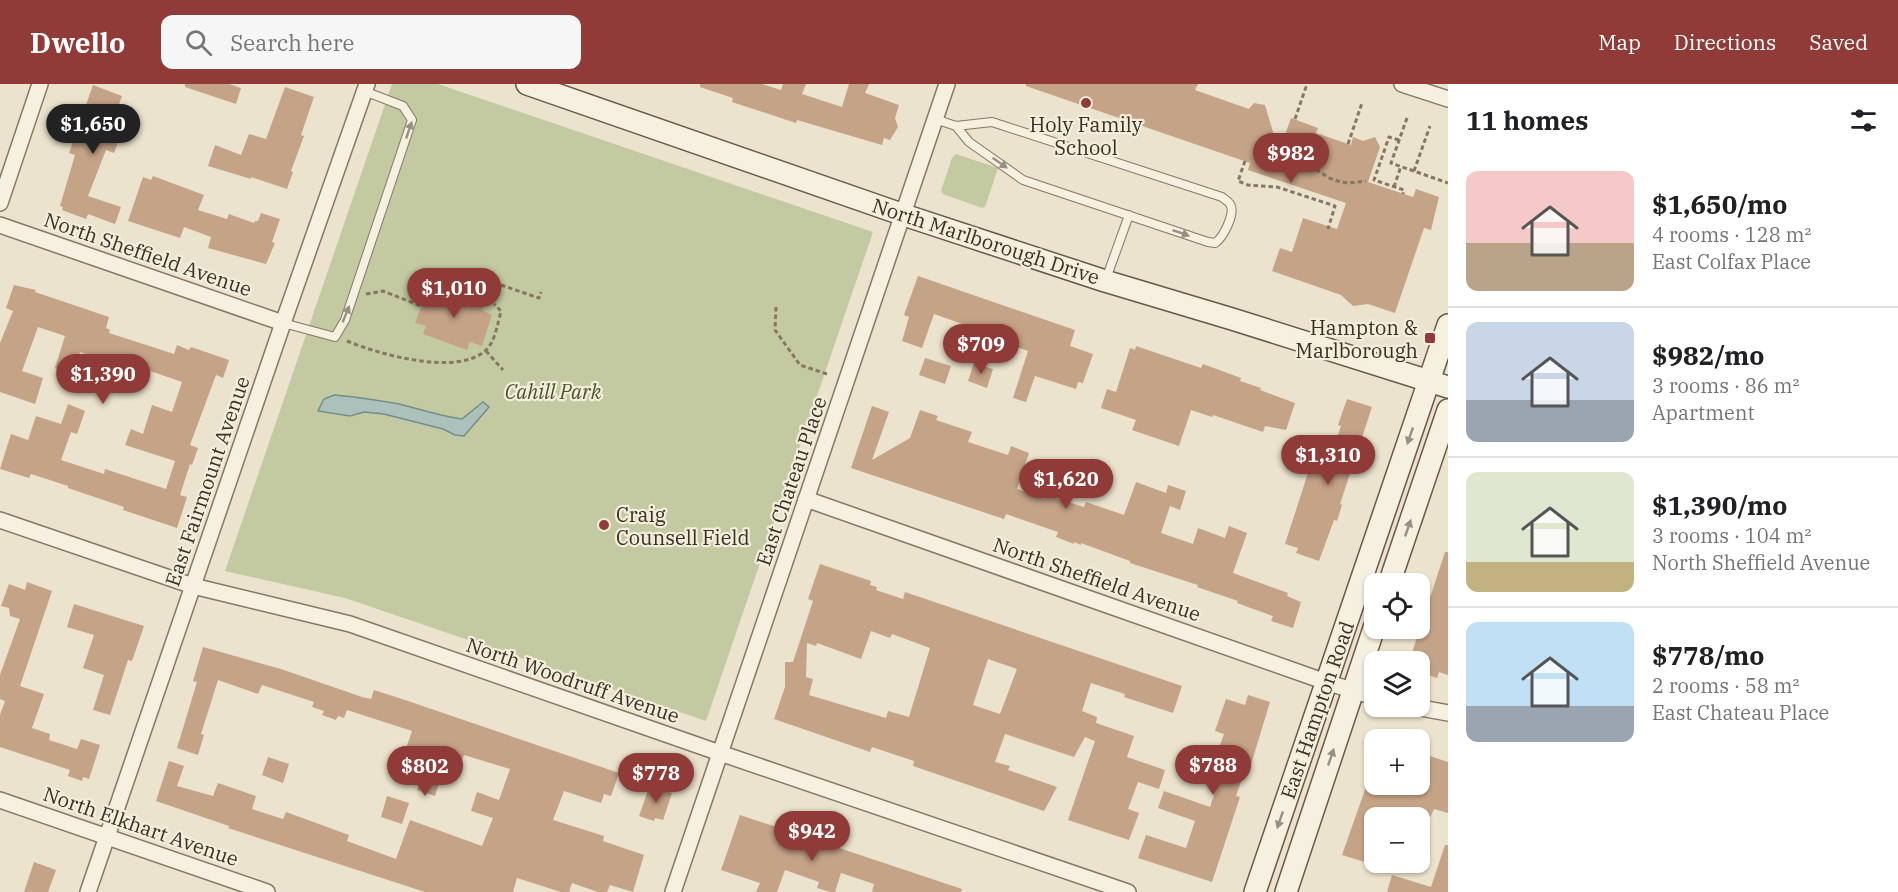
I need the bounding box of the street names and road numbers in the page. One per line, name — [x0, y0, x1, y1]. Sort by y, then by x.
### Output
street label: North Marlborough Drive — [869, 191, 1103, 291]
street label: North Sheffield Avenue — [40, 206, 256, 302]
street label: East Fairmount Avenue — [158, 372, 256, 590]
street label: East Chateau Place — [749, 393, 833, 569]
street label: North Sheffield Avenue — [989, 531, 1205, 627]
street label: East Hampton Road — [1274, 617, 1360, 803]
street label: North Woodruff Avenue — [463, 631, 683, 729]
street label: North Elkhart Avenue — [40, 780, 242, 872]

